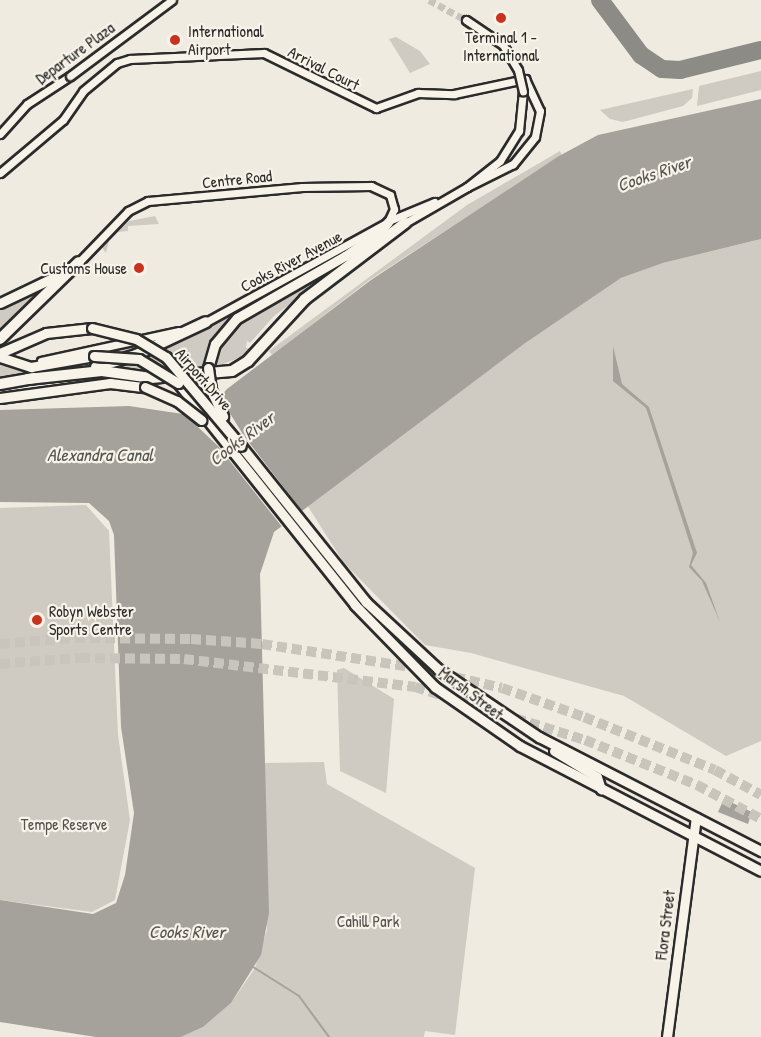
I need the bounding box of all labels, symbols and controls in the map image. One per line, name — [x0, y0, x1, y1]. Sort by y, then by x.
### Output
marker: Terminal 1 - International — [494, 11, 508, 25]
street label: Departure Plaza — [32, 18, 118, 88]
place label: International Airport — [188, 21, 264, 59]
place label: Terminal 1 - International — [463, 27, 539, 65]
marker: International Airport — [166, 31, 184, 49]
street label: Arrival Court — [285, 42, 363, 94]
water label: Cooks River — [614, 151, 694, 197]
street label: Centre Road — [201, 166, 273, 192]
street label: Cooks River Avenue — [237, 226, 345, 296]
place label: Customs House — [40, 258, 127, 278]
marker: Customs House — [132, 261, 146, 275]
street label: Airport Drive — [172, 344, 236, 414]
water label: Cooks River — [205, 407, 279, 471]
water label: Alexandra Canal — [47, 444, 153, 466]
place label: Robyn Webster Sports Centre — [49, 601, 134, 639]
marker: Robyn Webster Sports Centre — [30, 613, 44, 627]
street label: Marsh Street — [435, 663, 507, 723]
park label: Tempe Reserve — [21, 814, 107, 834]
street label: Flora Street — [651, 889, 679, 961]
park label: Cahill Park — [337, 911, 399, 931]
water label: Cooks River — [149, 921, 225, 943]

